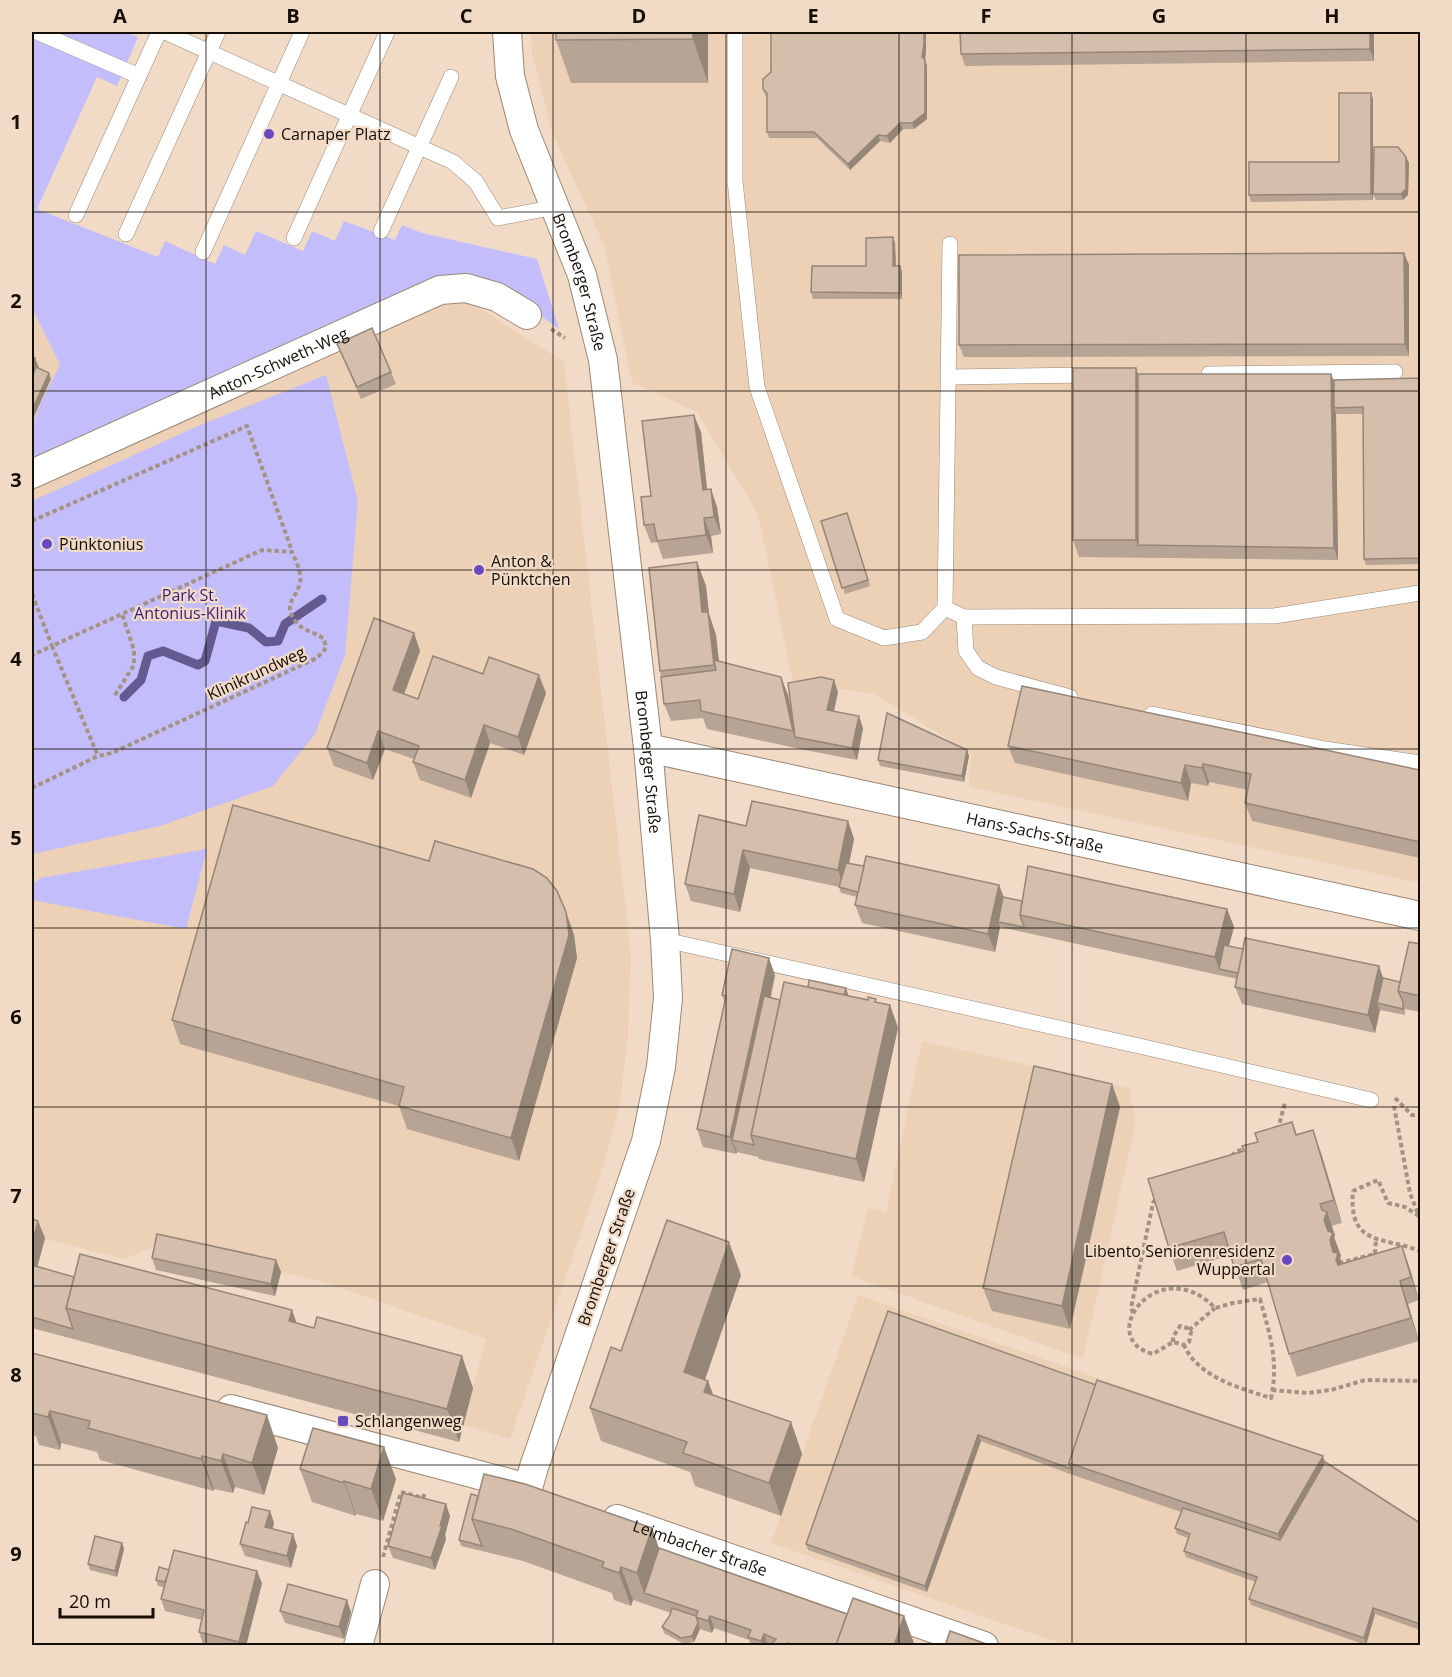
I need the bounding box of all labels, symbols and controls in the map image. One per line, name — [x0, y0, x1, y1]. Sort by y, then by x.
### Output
text: A — [113, 2, 127, 29]
text: B — [286, 2, 300, 29]
text: C — [460, 2, 473, 29]
text: D — [632, 2, 646, 29]
text: E — [807, 2, 819, 29]
text: F — [981, 2, 991, 29]
text: G — [1152, 2, 1166, 29]
text: H — [1324, 2, 1340, 29]
text: 1 — [10, 108, 22, 135]
place label: Carnaper Platz — [281, 123, 390, 145]
marker: Carnaper Platz — [262, 127, 276, 141]
street label: Bromberger Straße — [547, 210, 611, 353]
text: 2 — [10, 287, 22, 314]
street label: Anton-Schweth-Weg — [205, 322, 352, 404]
text: 3 — [10, 466, 22, 493]
place label: Pünktonius — [59, 533, 143, 555]
marker: Pünktonius — [40, 537, 54, 551]
place label: Anton & Pünktchen — [491, 550, 571, 590]
marker: Anton & Pünktchen — [472, 563, 486, 577]
park label: Park St. Antonius-Klinik — [134, 584, 247, 624]
street label: Klinikrundweg — [203, 640, 309, 705]
text: 4 — [10, 645, 22, 672]
street label: Bromberger Straße — [630, 689, 667, 834]
street label: Hans-Sachs-Straße — [964, 807, 1106, 858]
text: 5 — [10, 824, 22, 851]
text: 6 — [10, 1003, 22, 1030]
text: 7 — [10, 1182, 22, 1209]
street label: Bromberger Straße — [572, 1185, 640, 1329]
place label: Libento Seniorenresidenz Wuppertal — [1085, 1240, 1275, 1280]
marker: Libento Seniorenresidenz Wuppertal — [1280, 1253, 1294, 1267]
text: 8 — [10, 1361, 22, 1388]
place label: Schlangenweg — [355, 1410, 462, 1432]
marker: Schlangenweg — [336, 1414, 350, 1428]
street label: Leimbacher Straße — [630, 1514, 770, 1581]
text: 9 — [10, 1540, 22, 1567]
scale bar — [60, 1581, 153, 1619]
text: 20 m — [69, 1589, 111, 1613]

